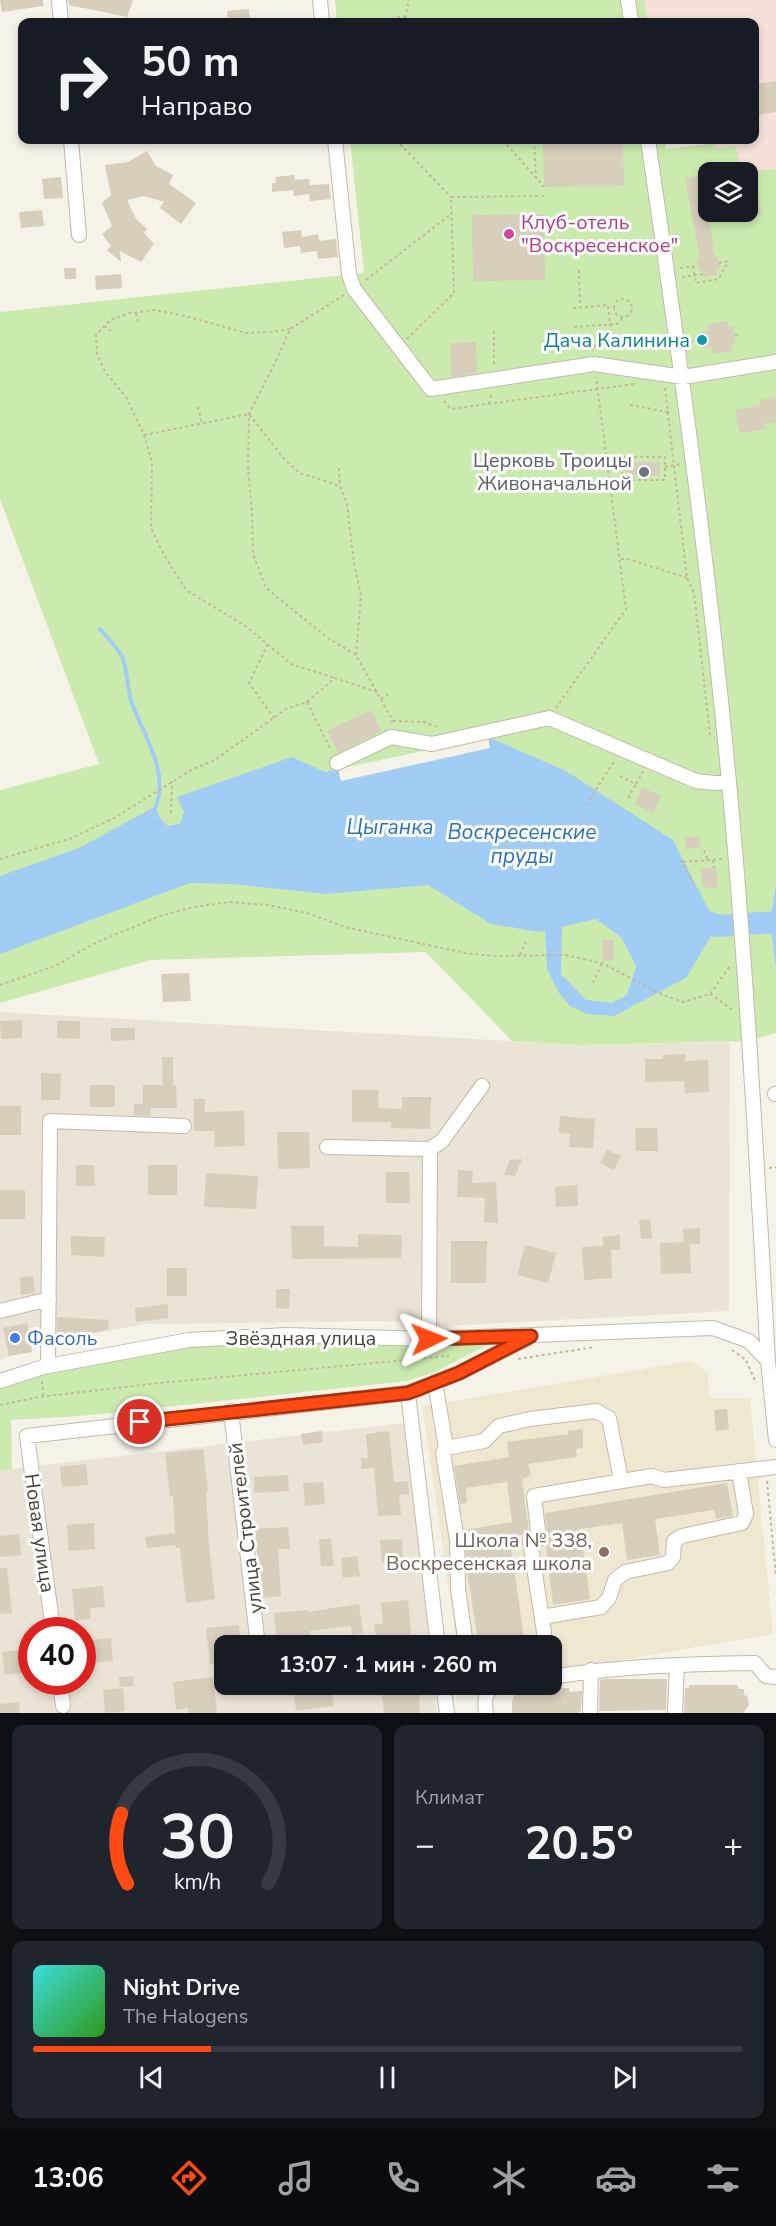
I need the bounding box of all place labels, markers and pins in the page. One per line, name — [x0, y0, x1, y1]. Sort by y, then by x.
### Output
place label: Клуб-отель "Воскресенское" — [521, 209, 678, 259]
marker: Клуб-отель "Воскресенское" — [502, 227, 516, 241]
place label: Дача Калинина — [544, 327, 690, 354]
marker: Дача Калинина — [695, 333, 709, 347]
place label: Церковь Троицы Живоначальной — [473, 447, 632, 497]
marker: Церковь Троицы Живоначальной — [637, 465, 651, 479]
place label: Фасоль — [27, 1325, 97, 1352]
marker: Фасоль — [8, 1331, 22, 1345]
pin — [114, 1396, 165, 1447]
place label: Школа № 338, Воскресенская школа — [386, 1527, 592, 1577]
marker: Школа № 338, Воскресенская школа — [597, 1545, 611, 1559]

